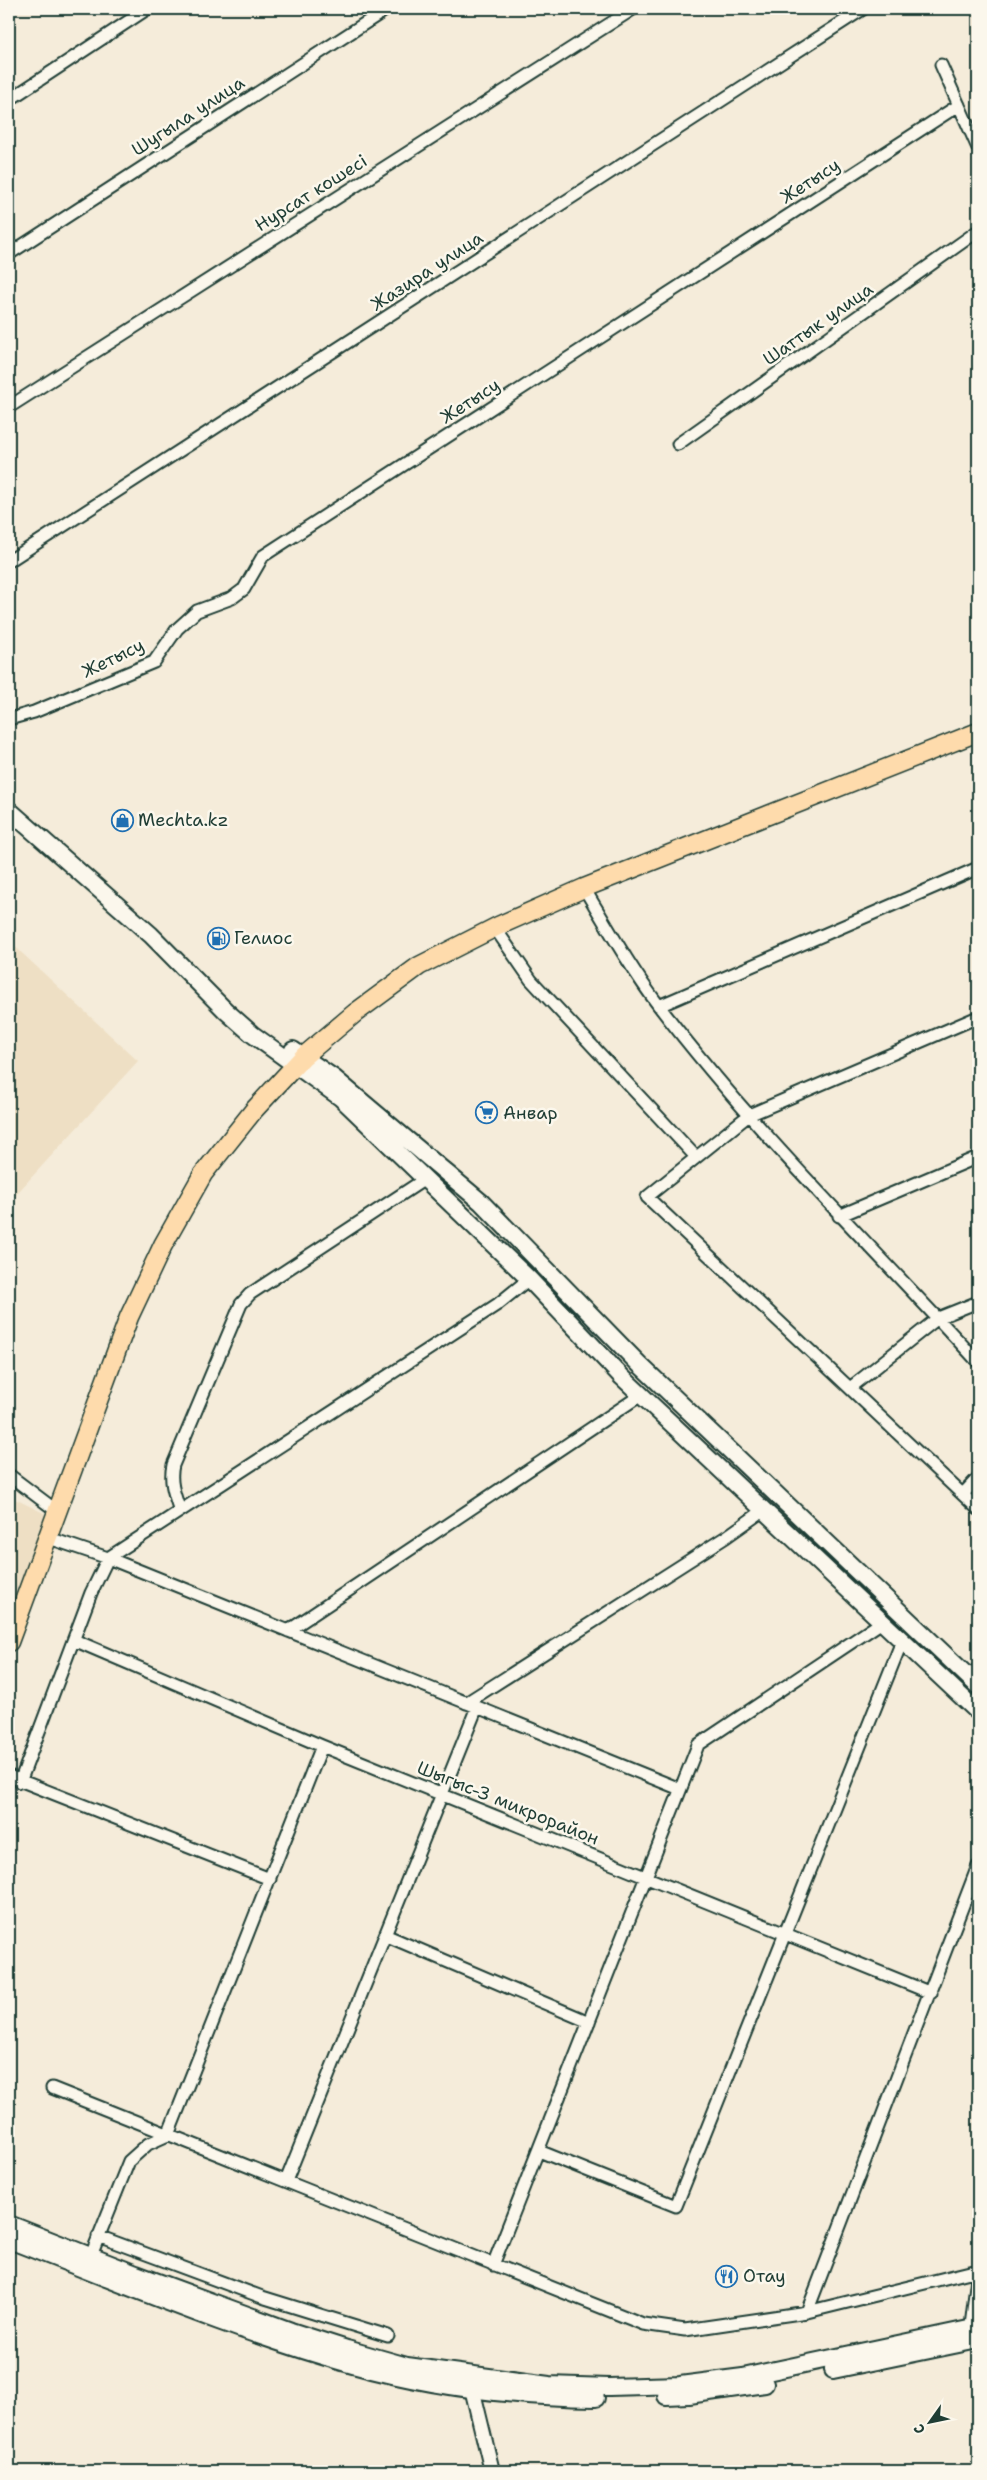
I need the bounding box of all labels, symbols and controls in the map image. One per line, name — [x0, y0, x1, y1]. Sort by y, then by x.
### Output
street label: Шугыла улица — [127, 71, 249, 161]
street label: Нурсат кошесi — [250, 149, 372, 237]
street label: Жетысу — [776, 153, 844, 209]
street label: Жазира улица — [366, 226, 488, 316]
street label: Шаттык улица — [758, 277, 878, 371]
street label: Жетысу — [436, 373, 504, 429]
street label: Жетысу — [78, 633, 148, 683]
shop icon: Mechta.kz — [110, 808, 134, 832]
place label: Mechta.kz — [138, 808, 228, 832]
fuel station icon: Гелиос — [206, 926, 230, 950]
place label: Гелиос — [234, 926, 293, 950]
supermarket icon: Анвар — [475, 1101, 499, 1125]
place label: Анвар — [503, 1101, 558, 1125]
street label: Шыгыс-3 микрорайон — [413, 1755, 603, 1851]
restaurant icon: Отау — [715, 2264, 739, 2288]
place label: Отау — [743, 2264, 786, 2288]
north arrow — [904, 2398, 954, 2448]
text: С — [909, 2421, 929, 2438]

